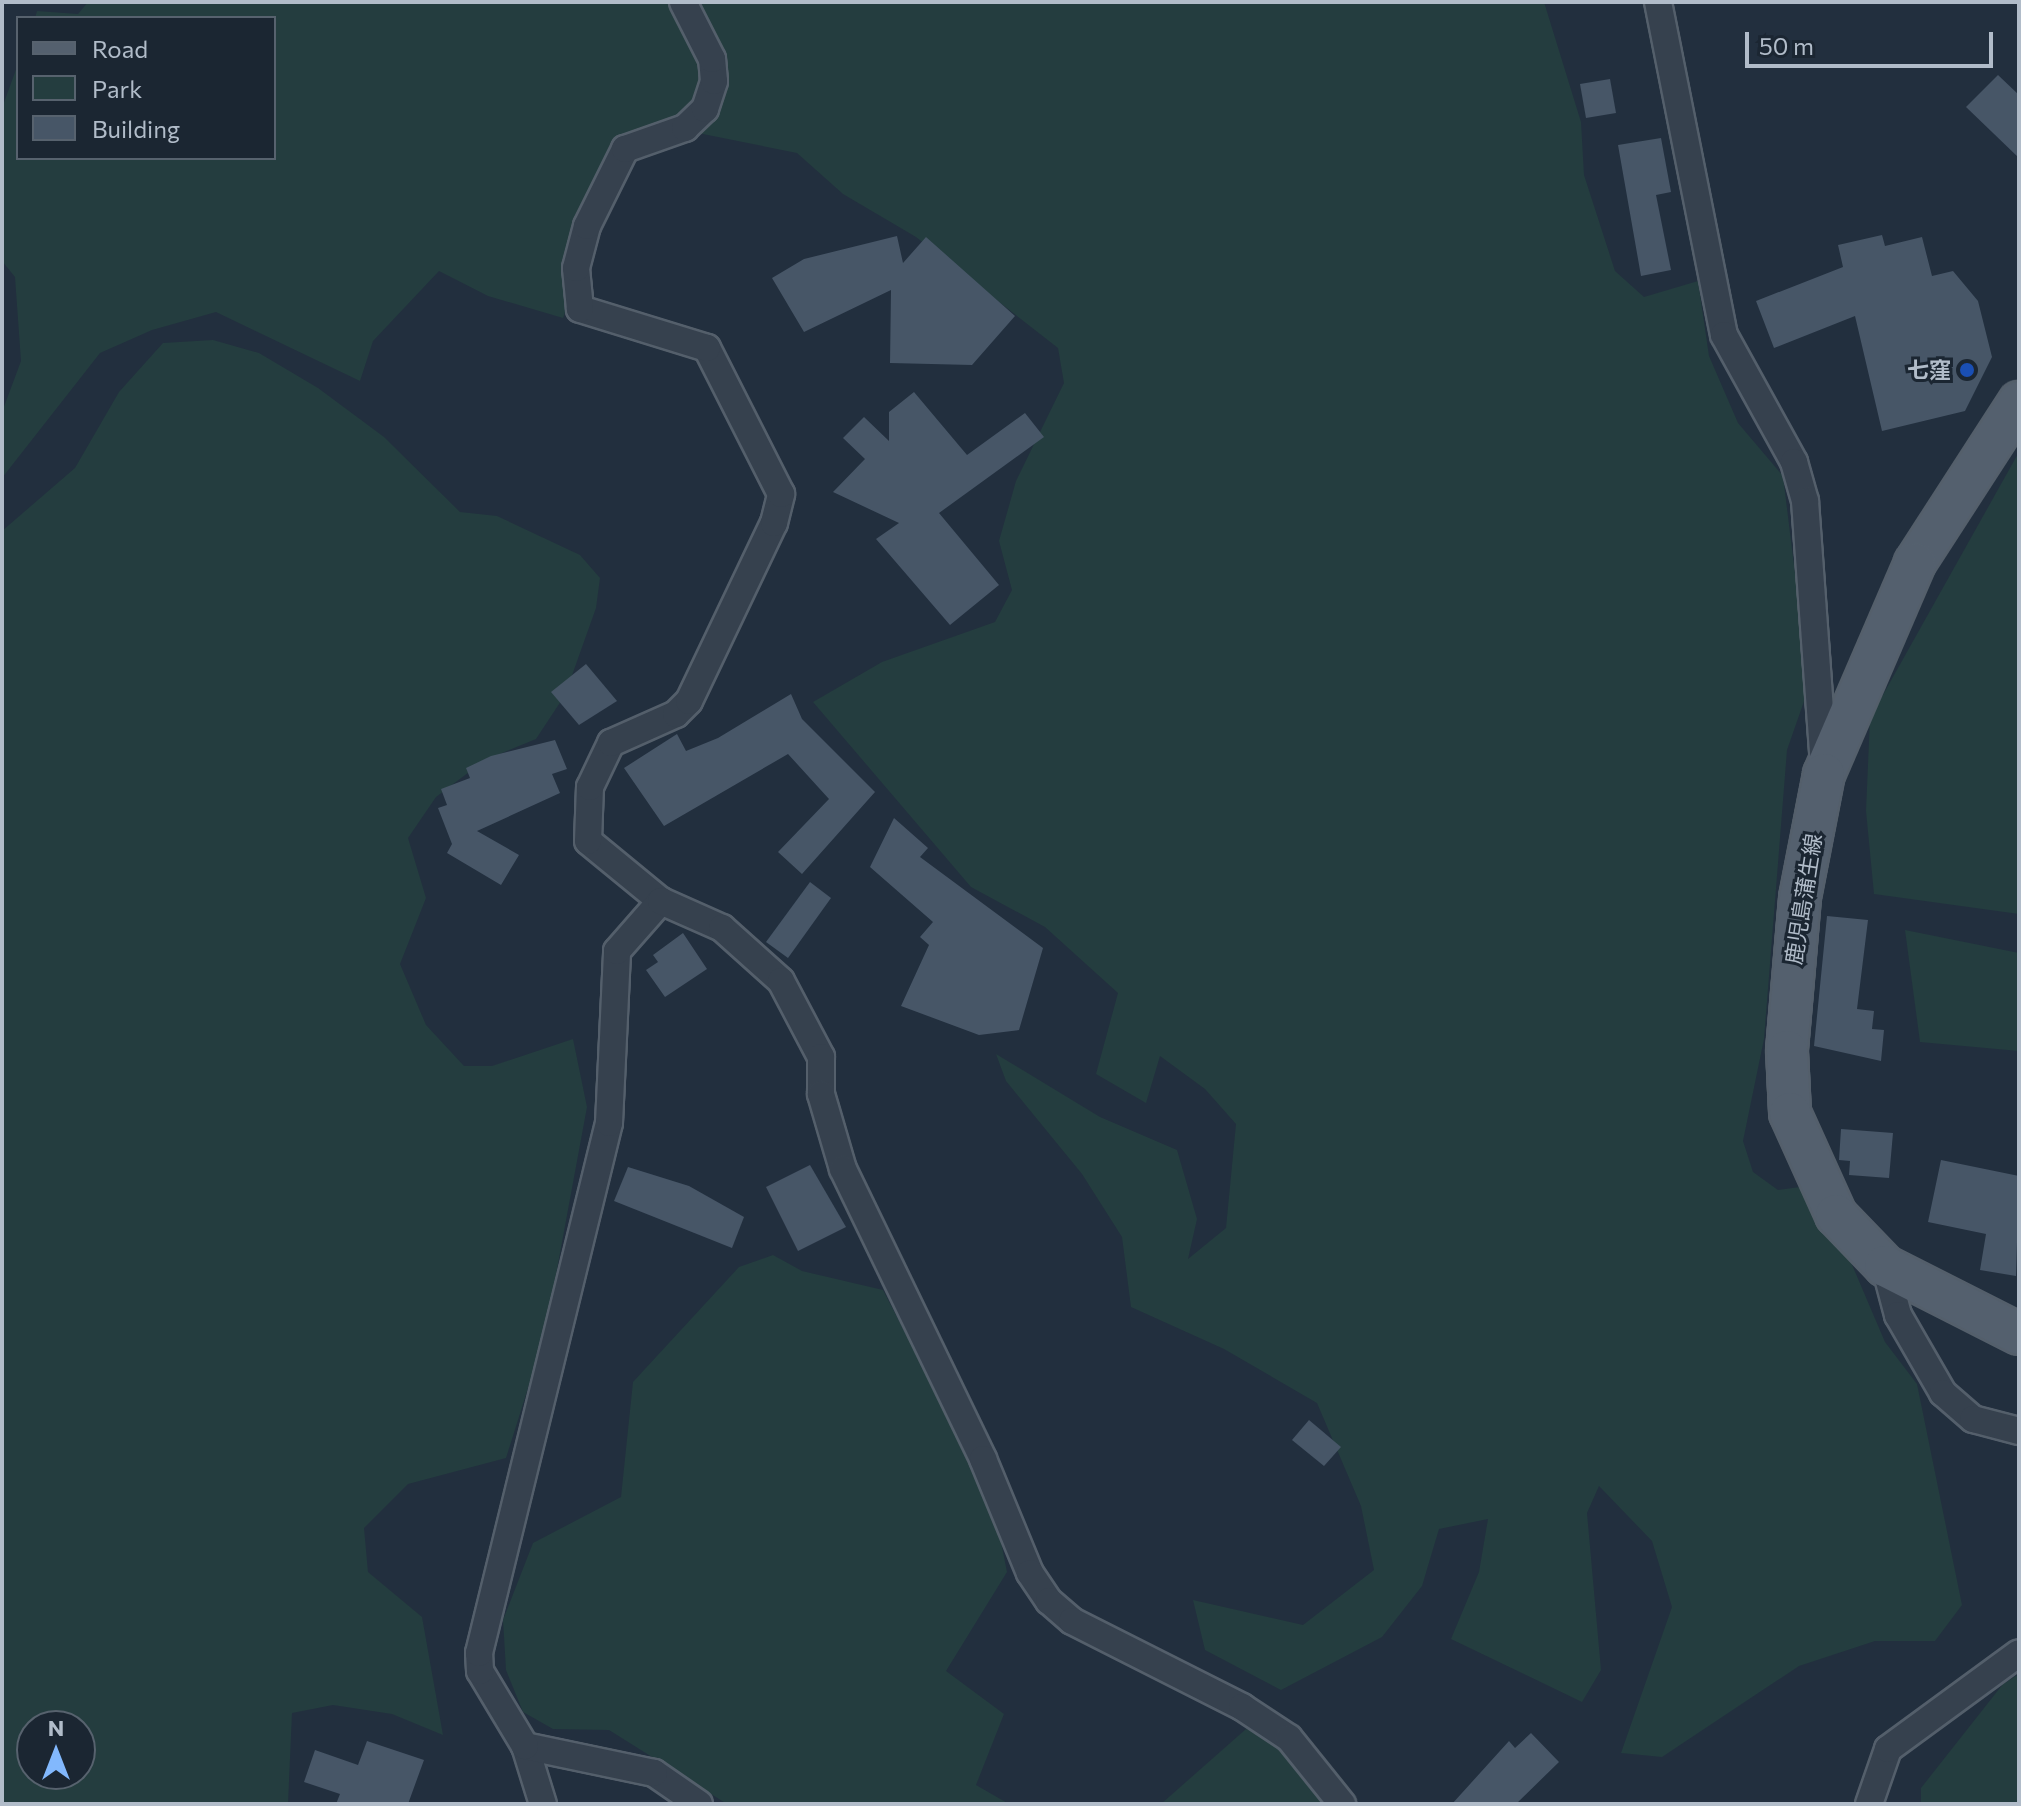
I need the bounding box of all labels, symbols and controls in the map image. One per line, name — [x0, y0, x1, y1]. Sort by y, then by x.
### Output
legend — [16, 16, 276, 160]
scale bar — [1749, 16, 1997, 66]
text: 50 m — [1759, 31, 1814, 60]
text: Road — [92, 34, 148, 63]
text: Park — [92, 74, 142, 103]
text: Building — [92, 114, 180, 143]
place label: 七窪 — [1907, 357, 1951, 383]
marker: 七窪 — [1958, 361, 1976, 379]
street label: 鹿児島蒲生線 — [1780, 832, 1826, 966]
north arrow — [16, 1710, 96, 1790]
text: N — [48, 1714, 64, 1741]

